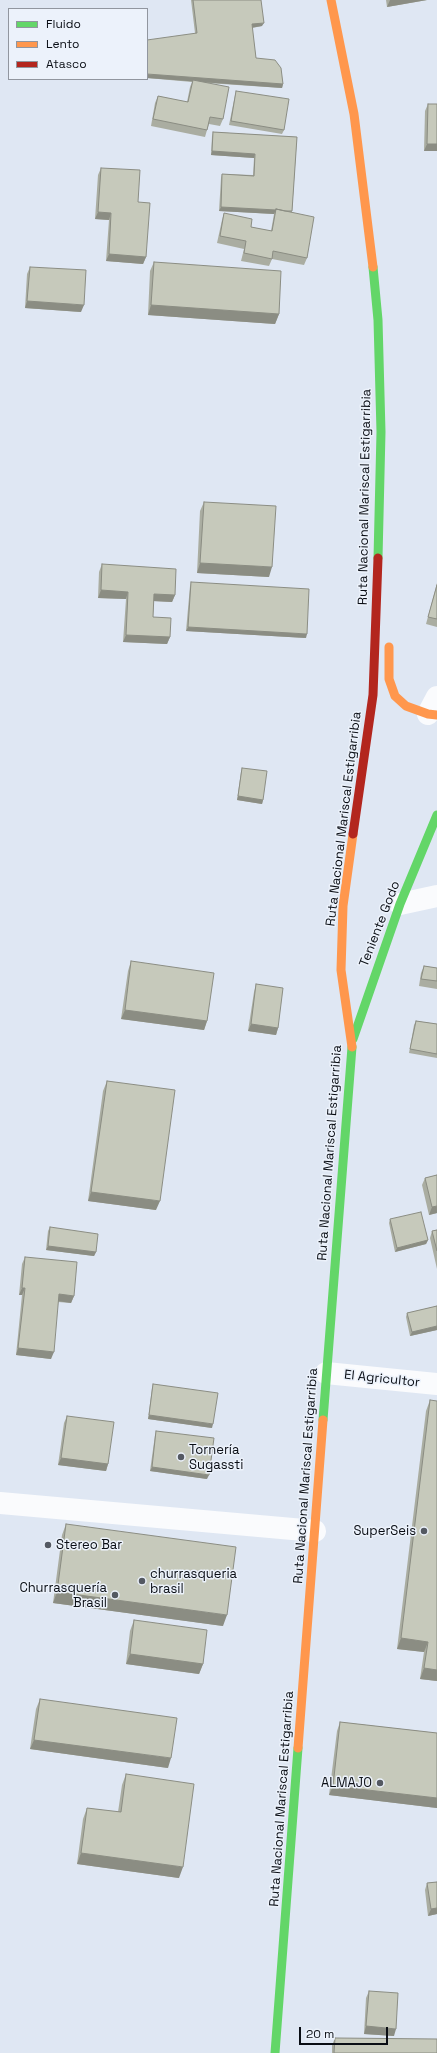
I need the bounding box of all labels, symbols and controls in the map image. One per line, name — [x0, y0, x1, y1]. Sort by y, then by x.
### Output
legend — [8, 8, 148, 80]
text: Fluido — [46, 16, 81, 32]
text: Lento — [46, 36, 80, 52]
text: Atasco — [46, 56, 87, 72]
street label: Ruta Nacional Mariscal Estigarribia — [355, 389, 375, 605]
street label: Ruta Nacional Mariscal Estigarribia — [323, 711, 365, 927]
street label: Teniente Godo — [357, 879, 403, 969]
street label: Ruta Nacional Mariscal Estigarribia — [315, 1045, 345, 1261]
street label: El Agricultor — [343, 1367, 421, 1391]
street label: Ruta Nacional Mariscal Estigarribia — [291, 1368, 321, 1584]
place label: Tornería Sugassti — [189, 1442, 243, 1473]
marker: Tornería Sugassti — [176, 1452, 186, 1462]
place label: SuperSeis — [353, 1523, 416, 1539]
marker: SuperSeis — [419, 1526, 429, 1536]
place label: Stereo Bar — [56, 1537, 122, 1553]
marker: Stereo Bar — [43, 1540, 53, 1550]
place label: churrasqueria brasil — [150, 1566, 237, 1597]
marker: churrasqueria brasil — [137, 1576, 147, 1586]
place label: Churrasquería Brasil — [19, 1580, 107, 1611]
marker: Churrasquería Brasil — [110, 1590, 120, 1600]
street label: Ruta Nacional Mariscal Estigarribia — [267, 1691, 297, 1907]
place label: ALMAJO — [321, 1775, 372, 1791]
marker: ALMAJO — [375, 1778, 385, 1788]
scale bar — [301, 2019, 390, 2045]
text: 20 m — [306, 2026, 334, 2042]

